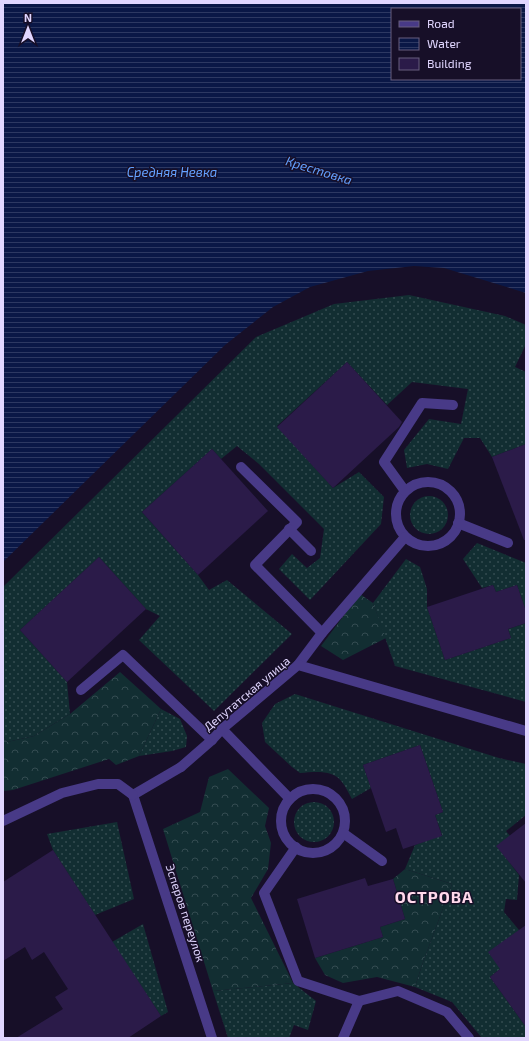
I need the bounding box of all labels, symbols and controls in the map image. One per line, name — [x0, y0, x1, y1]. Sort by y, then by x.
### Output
north arrow — [8, 8, 48, 48]
legend — [391, 8, 521, 80]
text: N — [24, 11, 32, 24]
text: Road — [427, 16, 455, 30]
text: Water — [427, 36, 461, 50]
text: Building — [427, 56, 472, 70]
water label: Крестовка — [284, 152, 354, 188]
water label: Средняя Невка — [127, 164, 217, 180]
street label: Депутатская улица — [200, 653, 293, 734]
street label: Эсперов переулок — [163, 862, 209, 964]
district label: ОСТРОВА — [395, 887, 473, 906]

